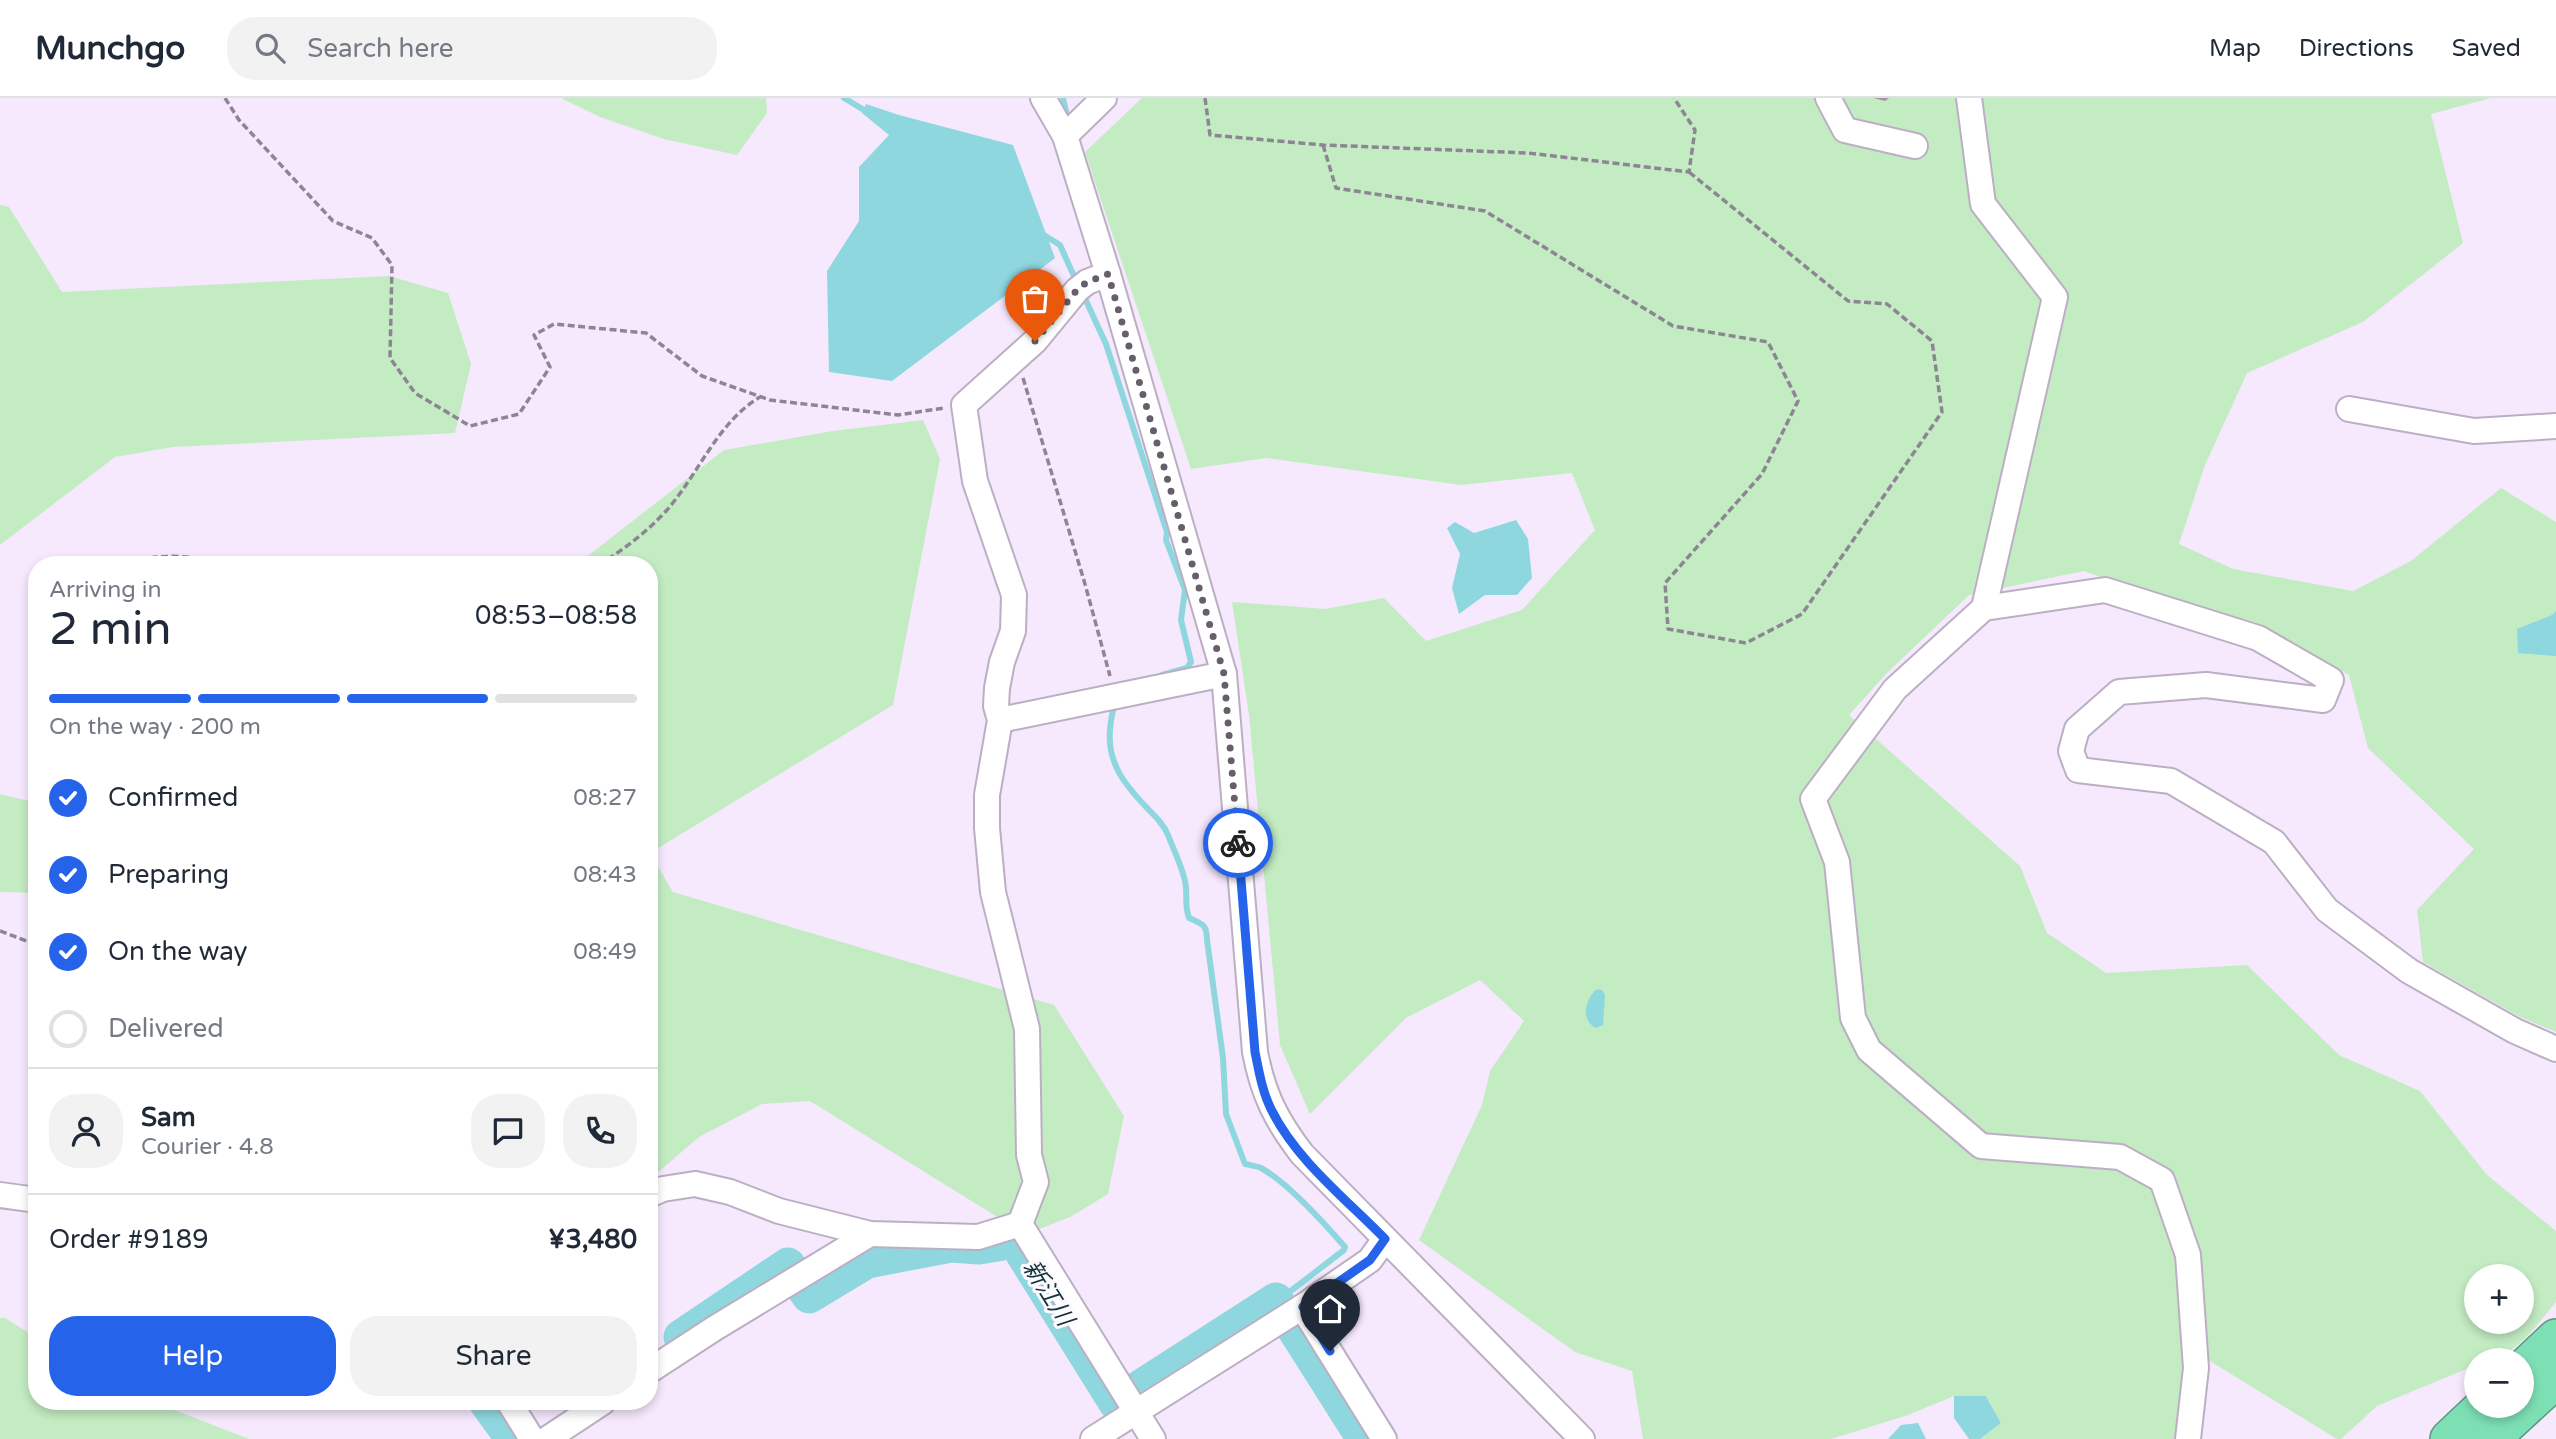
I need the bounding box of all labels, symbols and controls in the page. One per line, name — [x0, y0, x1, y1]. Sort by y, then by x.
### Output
search box — [227, 17, 717, 80]
text: Munchgo — [35, 29, 185, 68]
icon: search — [251, 29, 289, 67]
text: Search here — [307, 33, 453, 64]
text: Map — [2209, 34, 2261, 63]
text: Directions — [2299, 34, 2414, 63]
text: Saved — [2452, 34, 2521, 63]
pin — [1005, 269, 1065, 341]
icon: bag — [1016, 280, 1054, 318]
text: Arriving in — [49, 576, 162, 604]
text: 08:53–08:58 — [475, 600, 637, 631]
text: 2 min — [49, 602, 172, 657]
text: On the way · 200 m — [49, 713, 261, 741]
icon: check — [49, 779, 87, 817]
text: Confirmed — [108, 782, 238, 813]
text: 08:27 — [573, 784, 637, 812]
courier — [1203, 808, 1273, 878]
icon: bike — [1219, 824, 1257, 862]
icon: check — [49, 856, 87, 894]
text: Preparing — [108, 859, 229, 890]
text: 08:43 — [573, 861, 637, 889]
icon: check — [49, 933, 87, 971]
text: On the way — [108, 936, 248, 967]
text: 08:49 — [573, 938, 637, 966]
text: Delivered — [108, 1013, 224, 1044]
button: person — [49, 1094, 123, 1168]
button: chat — [471, 1094, 545, 1168]
button: phone — [563, 1094, 637, 1168]
text: Sam — [141, 1102, 196, 1133]
text: Courier · 4.8 — [141, 1133, 274, 1161]
text: Order #9189 — [49, 1224, 209, 1255]
text: ¥3,480 — [548, 1224, 637, 1255]
water label: 新江川 — [1017, 1255, 1081, 1334]
map controls — [2464, 1264, 2534, 1418]
button: + — [2464, 1264, 2534, 1334]
pin — [1300, 1279, 1360, 1351]
icon: home — [1311, 1290, 1349, 1328]
button: Help — [49, 1316, 336, 1396]
button: Share — [350, 1316, 637, 1396]
button: − — [2464, 1348, 2534, 1418]

